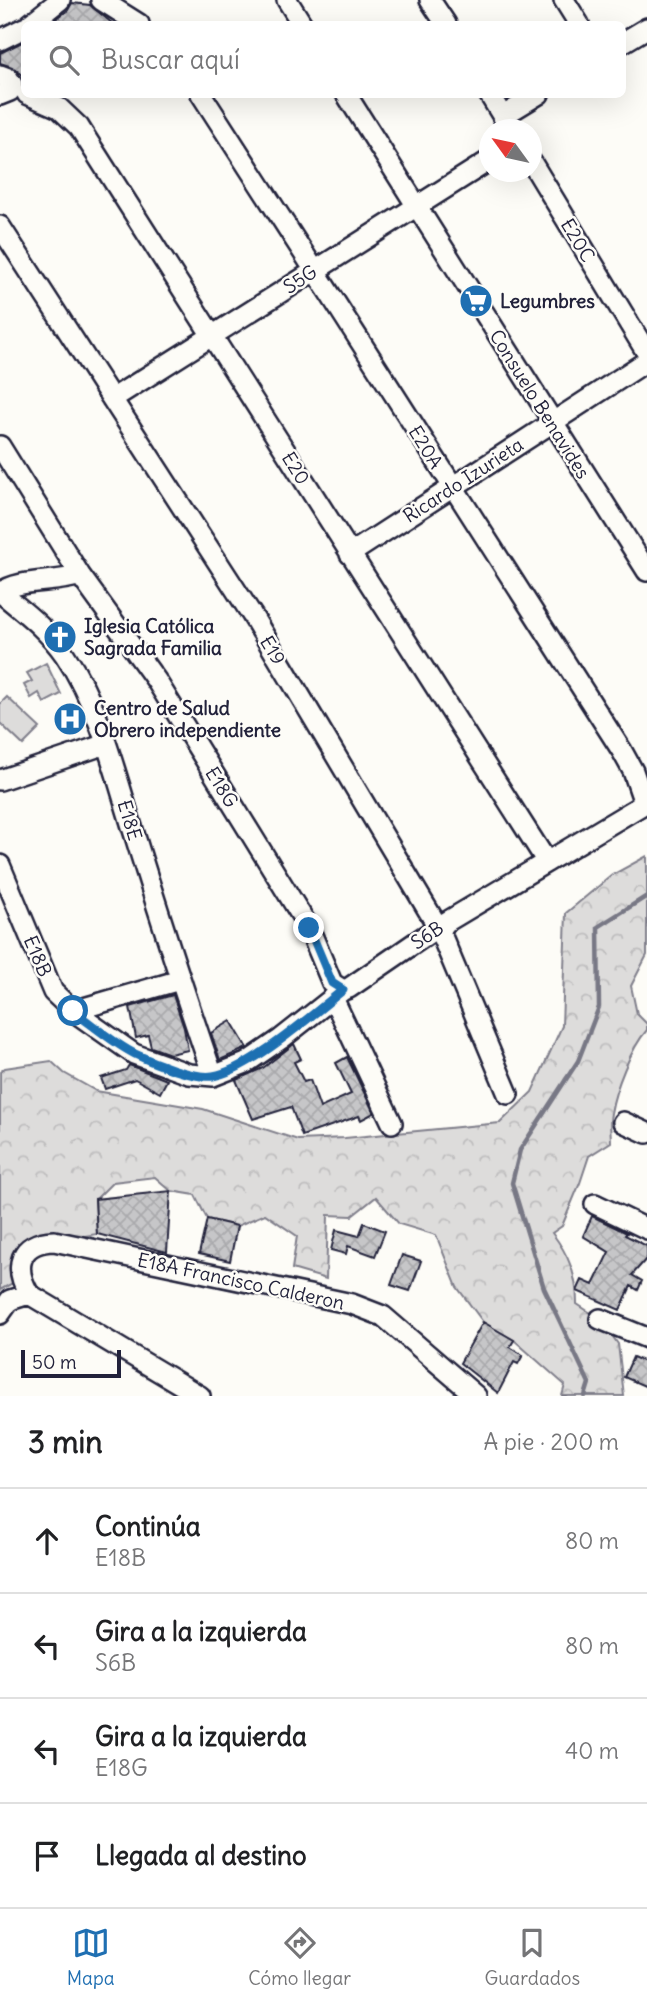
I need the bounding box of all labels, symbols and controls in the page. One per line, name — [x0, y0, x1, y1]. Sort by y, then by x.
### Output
search box — [21, 21, 626, 98]
icon: search — [45, 41, 83, 79]
text: Buscar aquí — [101, 43, 240, 76]
north arrow — [479, 119, 542, 182]
street label: E20C — [556, 214, 600, 266]
street label: S5G — [279, 259, 321, 299]
supermarket icon: Legumbres — [457, 282, 495, 320]
place label: Legumbres — [500, 289, 595, 313]
street label: Consuelo Benavides — [484, 325, 596, 483]
street label: E20A — [404, 421, 448, 473]
street label: Ricardo Izurieta — [398, 432, 528, 528]
street label: E20 — [277, 447, 315, 489]
place label: Iglesia Católica Sagrada Familia — [84, 614, 222, 660]
church icon: Iglesia Católica Sagrada Familia — [41, 618, 79, 656]
street label: E19 — [255, 631, 291, 669]
place label: Centro de Salud Obrero independiente — [94, 696, 281, 742]
hospital icon: Centro de Salud Obrero independiente — [51, 700, 89, 738]
street label: E18G — [200, 762, 244, 812]
street label: E18E — [113, 797, 147, 843]
route end — [293, 912, 324, 943]
street label: S6B — [406, 916, 448, 954]
street label: E18B — [19, 932, 57, 980]
route start — [57, 995, 88, 1026]
street label: E18A Francisco Calderon — [135, 1247, 347, 1315]
scale bar — [21, 1347, 121, 1379]
text: 50 m — [32, 1350, 77, 1374]
text: 3 min — [28, 1423, 103, 1461]
text: A pie · 200 m — [484, 1427, 619, 1456]
text: Continúa — [95, 1510, 201, 1543]
icon: ahead — [28, 1522, 66, 1560]
text: 80 m — [565, 1526, 619, 1555]
text: E18B — [95, 1543, 146, 1572]
text: Gira a la izquierda — [95, 1615, 307, 1648]
icon: left — [28, 1627, 66, 1665]
text: 80 m — [565, 1631, 619, 1660]
text: S6B — [95, 1648, 136, 1677]
text: Gira a la izquierda — [95, 1720, 307, 1753]
icon: left — [28, 1732, 66, 1770]
text: 40 m — [565, 1736, 619, 1765]
text: E18G — [95, 1753, 148, 1782]
icon: arrive — [28, 1837, 66, 1875]
text: Llegada al destino — [95, 1839, 307, 1872]
tab: Mapa — [67, 1924, 115, 1990]
tab: Cómo llegar — [248, 1924, 351, 1990]
tab: Guardados — [485, 1924, 580, 1990]

